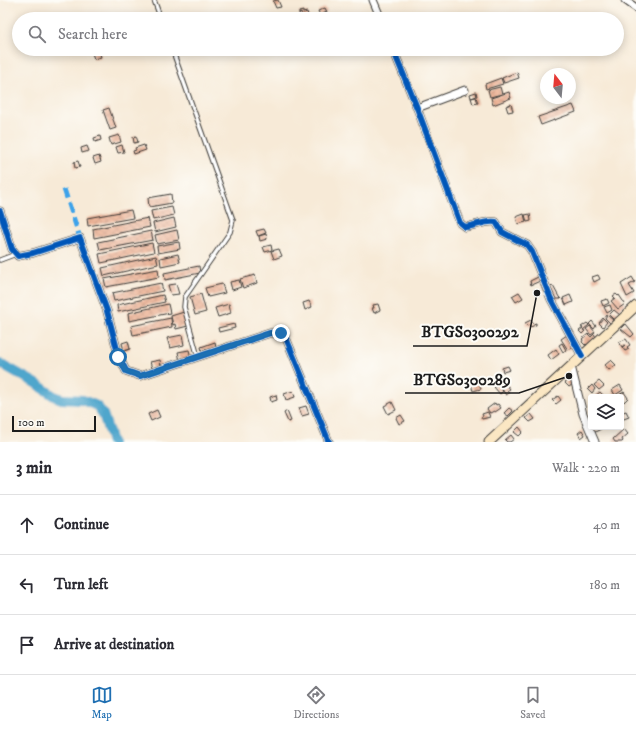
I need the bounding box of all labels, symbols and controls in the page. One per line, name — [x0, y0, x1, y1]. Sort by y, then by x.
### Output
search box — [12, 12, 624, 56]
icon: search — [26, 23, 48, 45]
text: Search here — [58, 25, 127, 44]
north arrow — [540, 68, 576, 104]
callout: BTGS0300292 — [413, 318, 527, 346]
text: BTGS0300292 — [421, 322, 520, 342]
route end — [272, 324, 290, 342]
route start — [109, 348, 127, 366]
callout: BTGS0300289 — [405, 365, 519, 393]
text: BTGS0300289 — [413, 370, 511, 390]
map controls — [588, 394, 624, 430]
button: layers — [588, 394, 624, 430]
scale bar — [12, 414, 96, 433]
text: 100 m — [18, 416, 44, 430]
text: 3 min — [16, 457, 52, 479]
text: Walk · 220 m — [552, 460, 620, 476]
icon: ahead — [16, 514, 38, 536]
text: Continue — [54, 515, 109, 534]
text: 40 m — [593, 517, 620, 533]
icon: left — [16, 574, 38, 596]
text: Turn left — [54, 575, 108, 594]
text: 180 m — [589, 577, 620, 593]
icon: arrive — [16, 634, 38, 656]
text: Arrive at destination — [54, 635, 174, 654]
tab: Map — [91, 684, 113, 722]
tab: Directions — [294, 684, 339, 722]
tab: Saved — [520, 684, 545, 722]

